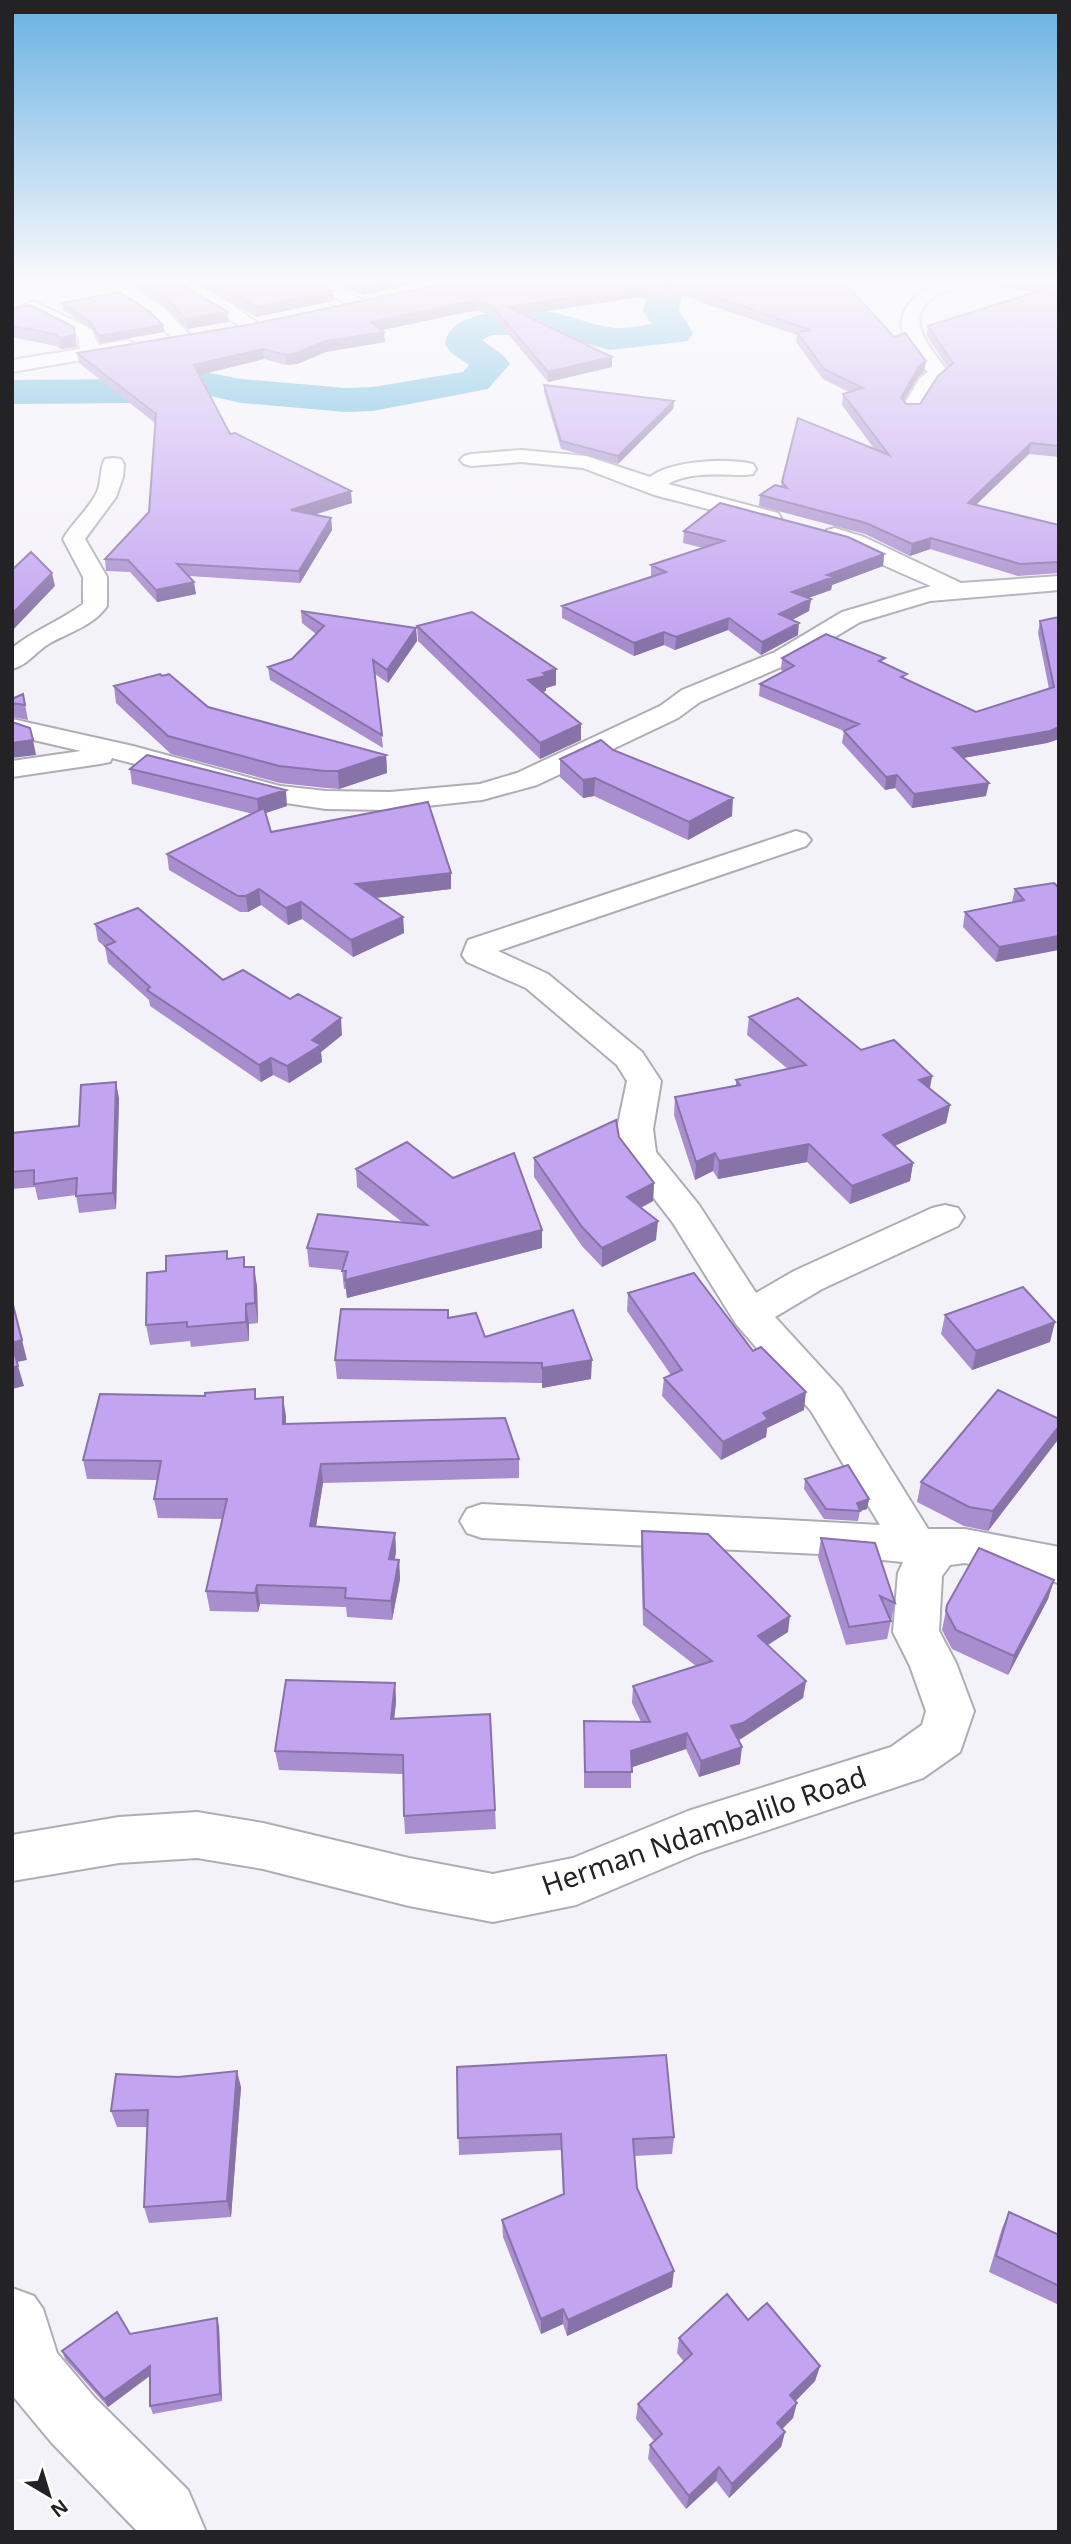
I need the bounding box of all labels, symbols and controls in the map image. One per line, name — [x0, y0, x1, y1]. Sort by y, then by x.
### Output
street label: Herman Ndambalilo Road — [536, 1757, 871, 1904]
north arrow — [14, 2460, 84, 2530]
text: N — [45, 2493, 74, 2523]

